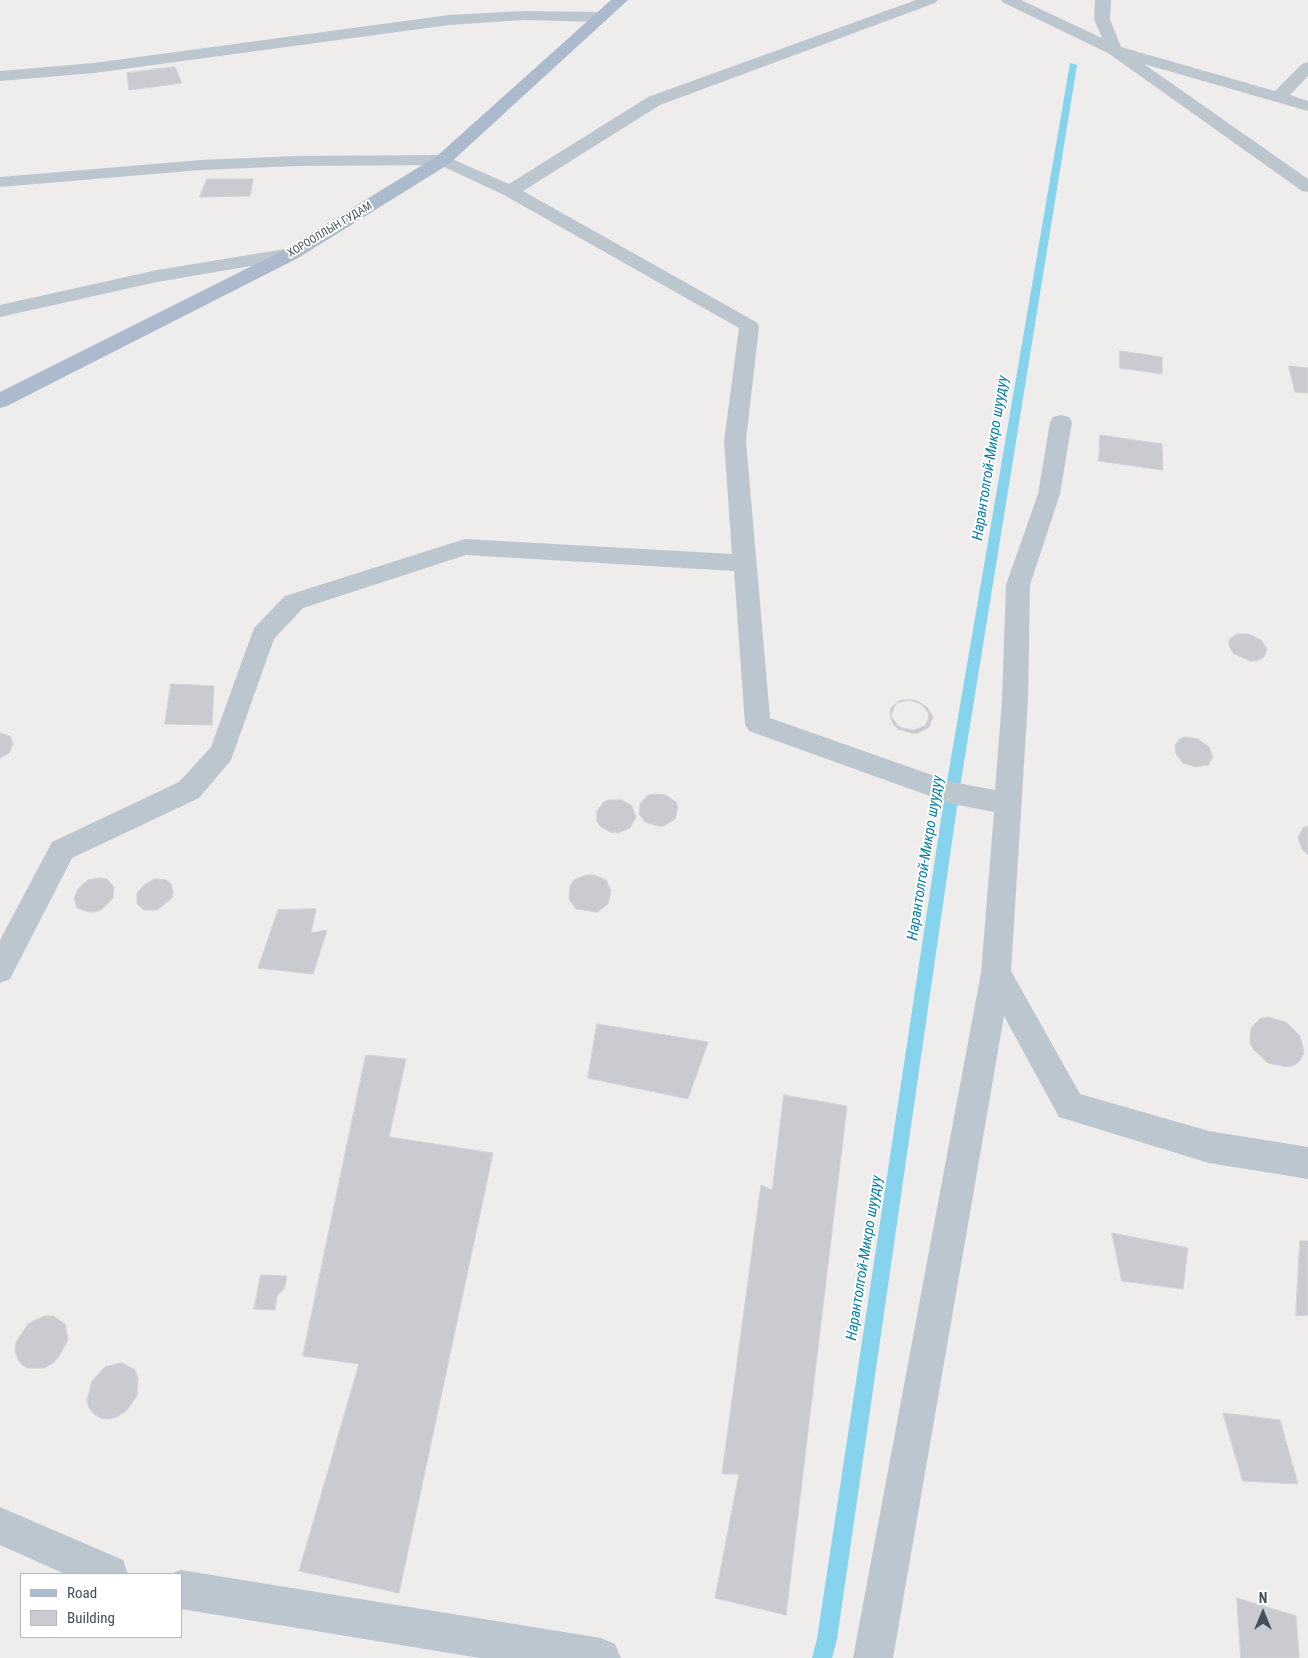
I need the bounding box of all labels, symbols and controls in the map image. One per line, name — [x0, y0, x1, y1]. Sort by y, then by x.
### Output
street label: ХОРООЛЛЫН ГУДАМ — [285, 200, 375, 260]
water label: Нарантолгой-Микро шуудуу — [969, 374, 1013, 542]
water label: Нарантолгой-Микро шуудуу — [904, 774, 948, 942]
water label: Нарантолгой-Микро шуудуу — [843, 1174, 887, 1342]
legend — [20, 1573, 182, 1638]
text: Road — [67, 1584, 97, 1602]
north arrow — [1238, 1588, 1288, 1638]
text: N — [1259, 1590, 1267, 1606]
text: Building — [67, 1609, 115, 1627]

